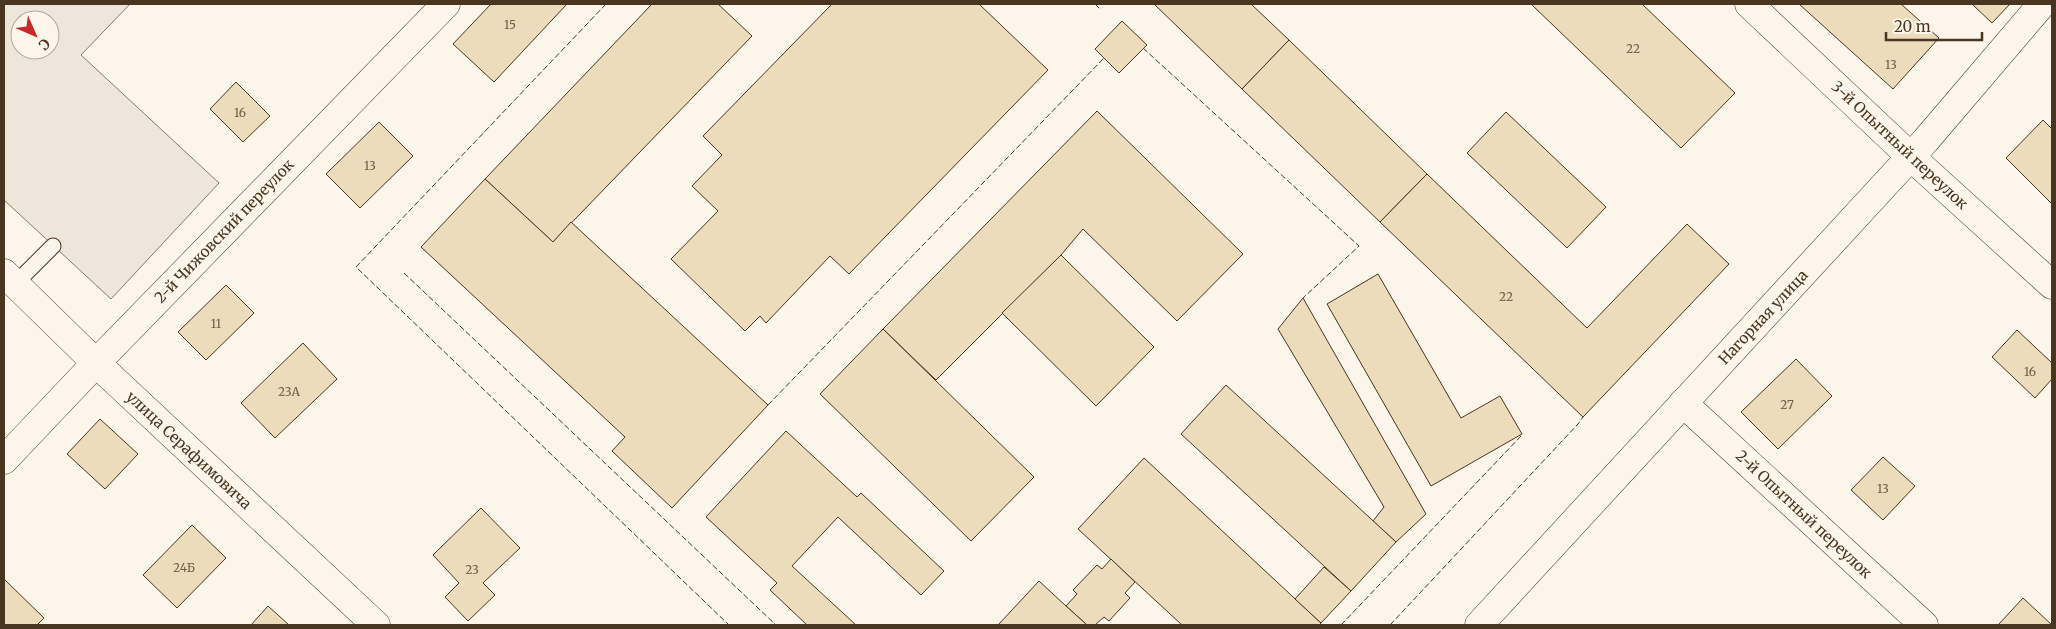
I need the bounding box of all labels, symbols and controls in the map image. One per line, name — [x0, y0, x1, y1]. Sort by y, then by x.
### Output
north arrow — [10, 10, 60, 60]
scale bar — [1886, 10, 1982, 42]
house number: 15 — [504, 17, 516, 32]
text: 20 m — [1894, 17, 1931, 36]
text: С — [35, 35, 54, 54]
house number: 22 — [1626, 41, 1640, 56]
house number: 13 — [1885, 57, 1897, 72]
street label: 3-й Опытный переулок — [1828, 77, 1973, 214]
house number: 16 — [234, 105, 246, 120]
street label: 2-й Чижовский переулок — [150, 155, 298, 307]
house number: 13 — [364, 158, 376, 173]
street label: Нагорная улица — [1714, 266, 1812, 368]
house number: 22 — [1499, 289, 1513, 304]
house number: 11 — [211, 316, 222, 331]
house number: 16 — [2024, 364, 2036, 379]
house number: 23А — [278, 384, 300, 399]
street label: улица Серафимовича — [122, 387, 256, 513]
house number: 27 — [1780, 397, 1794, 412]
street label: 2-й Опытный переулок — [1732, 446, 1876, 582]
house number: 13 — [1877, 481, 1889, 496]
house number: 24Б — [173, 560, 195, 575]
house number: 23 — [465, 562, 479, 577]

